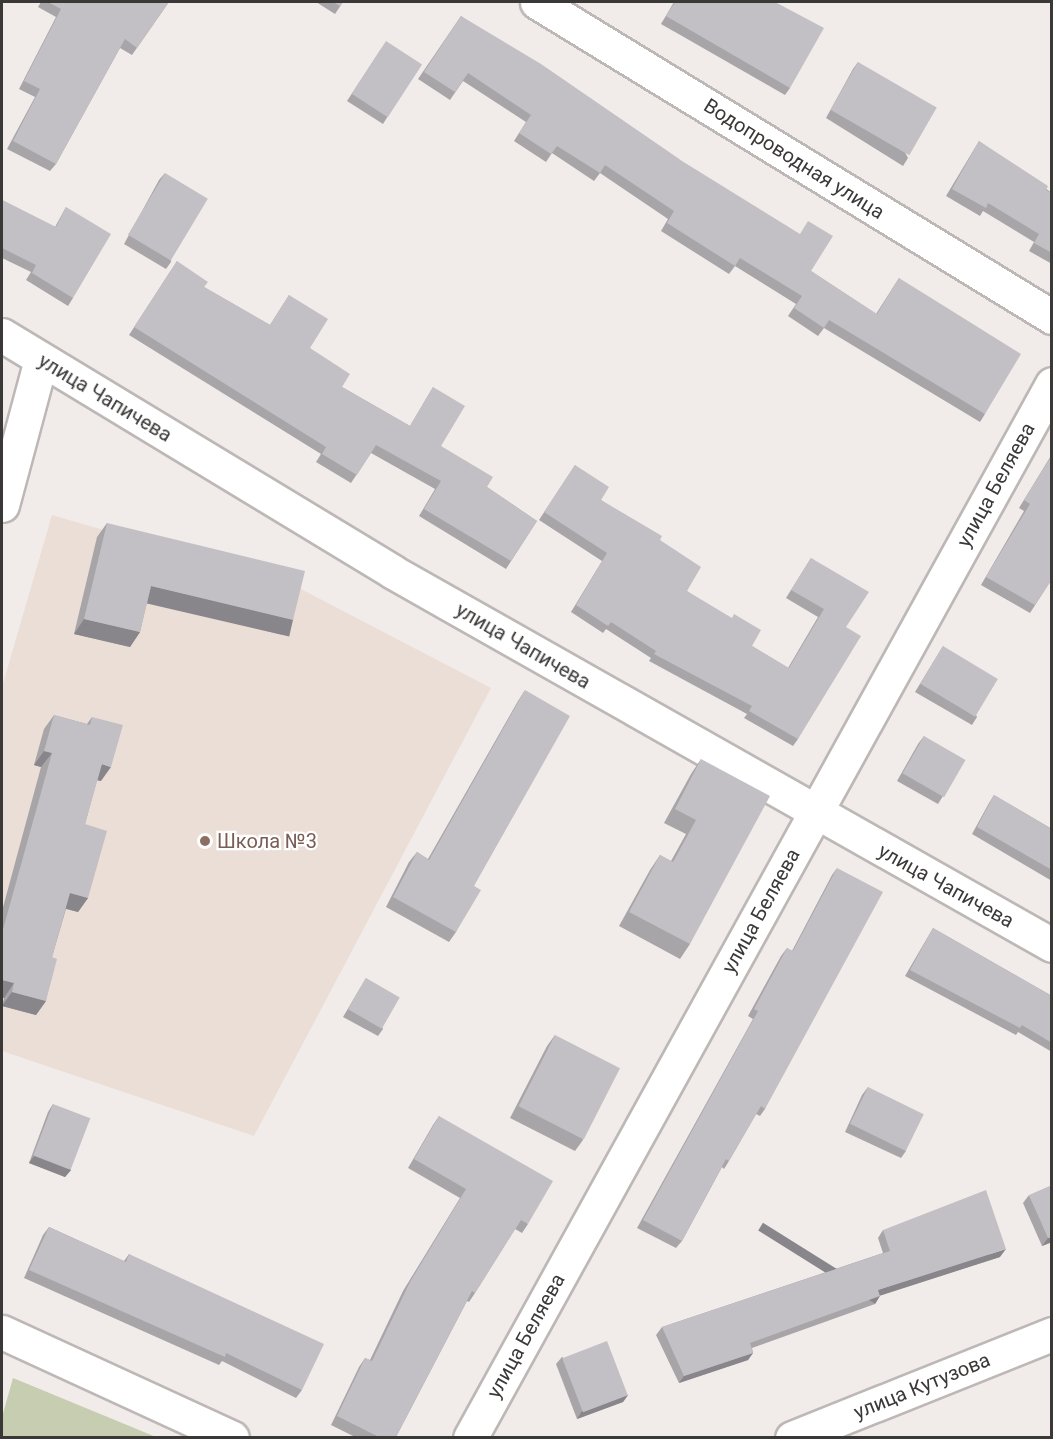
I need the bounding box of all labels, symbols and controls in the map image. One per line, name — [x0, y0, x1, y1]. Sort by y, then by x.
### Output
street label: Водопроводная улица — [699, 94, 889, 224]
street label: улица Чапичева — [34, 349, 176, 447]
street label: улица Беляева — [952, 419, 1040, 551]
street label: улица Чапичева — [451, 598, 595, 694]
place label: Школа №3 — [217, 829, 317, 853]
marker: Школа №3 — [198, 834, 212, 848]
street label: улица Чапичева — [874, 839, 1018, 933]
street label: улица Беляева — [717, 845, 805, 977]
street label: улица Беляева — [482, 1270, 570, 1402]
street label: улица Кутузова — [850, 1348, 994, 1424]

